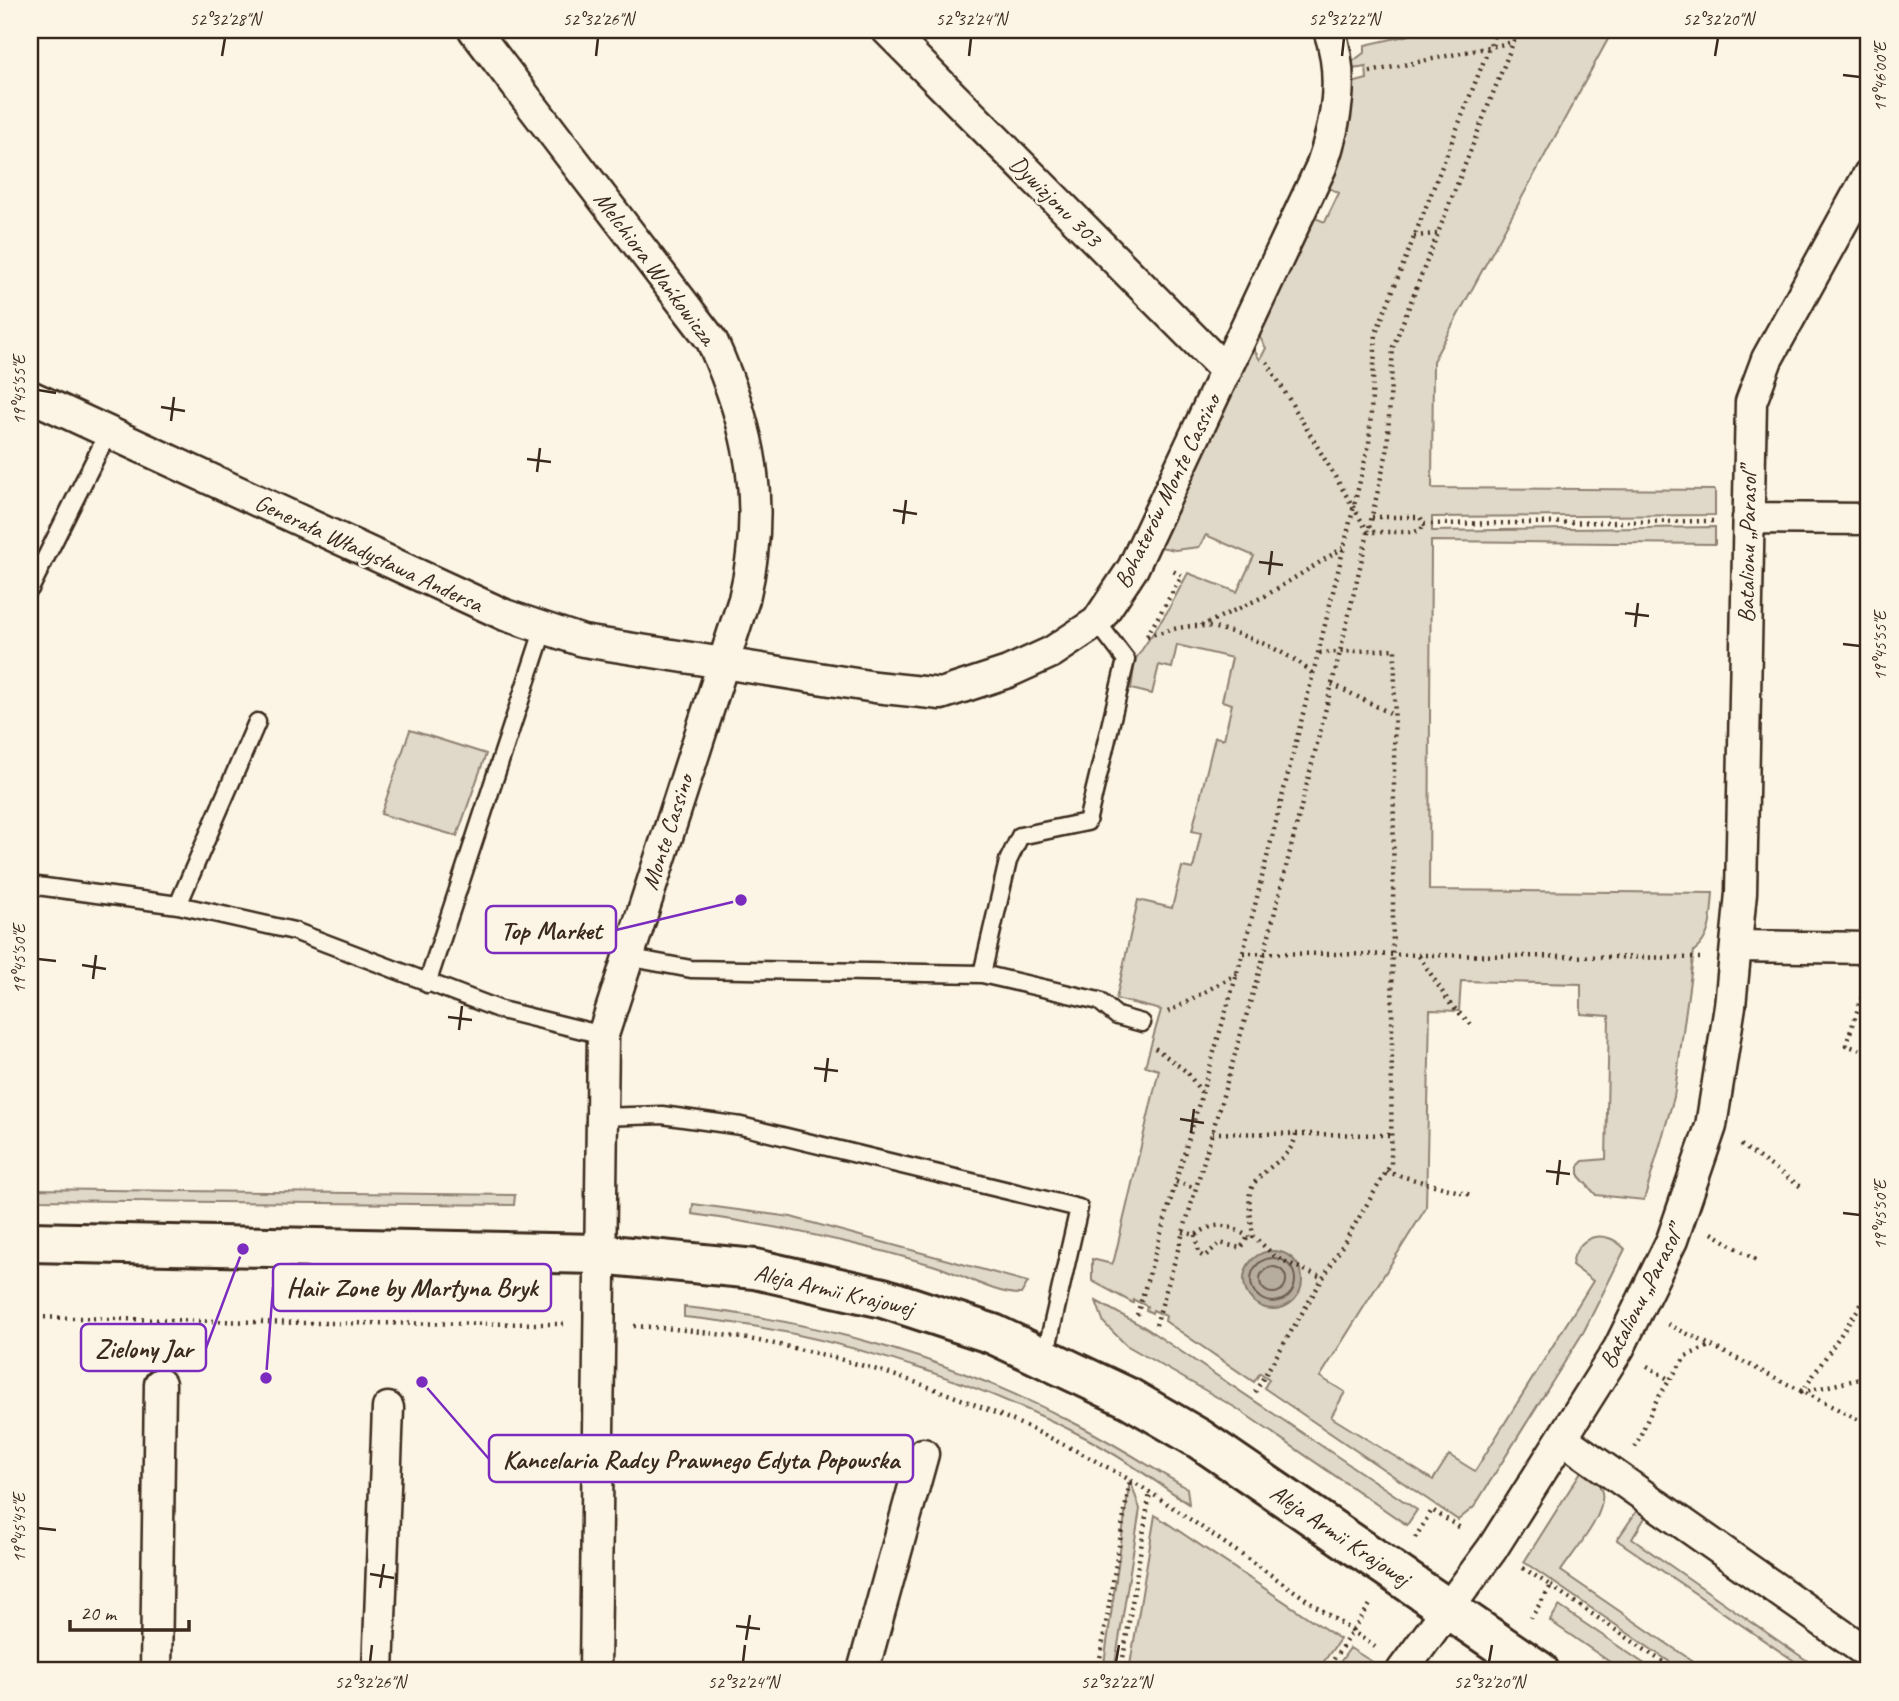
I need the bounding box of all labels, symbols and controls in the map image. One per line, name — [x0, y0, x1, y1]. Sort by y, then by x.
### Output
text: 52°32'28"N — [190, 8, 264, 30]
text: 52°32'26"N — [563, 8, 637, 30]
text: 52°32'24"N — [936, 8, 1010, 30]
text: 52°32'22"N — [1309, 8, 1383, 30]
text: 52°32'20"N — [1683, 8, 1757, 30]
text: 19°46'00"E — [1869, 40, 1891, 112]
street label: Dywizjonu 303 — [1004, 149, 1110, 255]
street label: Melchiora Wańkowicza — [587, 185, 724, 353]
text: 19°45'55"E — [8, 353, 30, 425]
street label: Bohaterów Monte Cassino — [1107, 387, 1228, 593]
street label: Batalionu „Parasol” — [1731, 461, 1763, 623]
street label: Generała Władysława Andersa — [250, 487, 489, 620]
text: 19°45'55"E — [1869, 609, 1891, 681]
street label: Monte Cassino — [634, 768, 701, 894]
callout: Top Market — [486, 906, 616, 953]
text: Top Market — [500, 914, 604, 947]
text: 19°45'50"E — [8, 922, 30, 994]
text: 19°45'50"E — [1869, 1178, 1891, 1250]
street label: Batalionu „Parasol” — [1592, 1216, 1692, 1373]
street label: Aleja Armii Krajowej — [752, 1257, 919, 1324]
callout: Hair Zone by Martyna Bryk — [273, 1264, 551, 1311]
text: Hair Zone by Martyna Bryk — [287, 1271, 540, 1304]
callout: Zielony Jar — [81, 1324, 206, 1371]
text: Zielony Jar — [95, 1332, 195, 1365]
callout: Kancelaria Radcy Prawnego Edyta Popowska — [489, 1435, 913, 1482]
text: Kancelaria Radcy Prawnego Edyta Popowska — [503, 1443, 902, 1476]
street label: Aleja Armii Krajowej — [1265, 1477, 1418, 1594]
text: 19°45'45"E — [8, 1491, 30, 1563]
scale bar — [70, 1589, 189, 1633]
text: 20 m — [80, 1600, 118, 1626]
text: 52°32'26"N — [335, 1671, 409, 1693]
text: 52°32'24"N — [708, 1671, 782, 1693]
text: 52°32'22"N — [1081, 1671, 1155, 1693]
text: 52°32'20"N — [1454, 1671, 1528, 1693]

